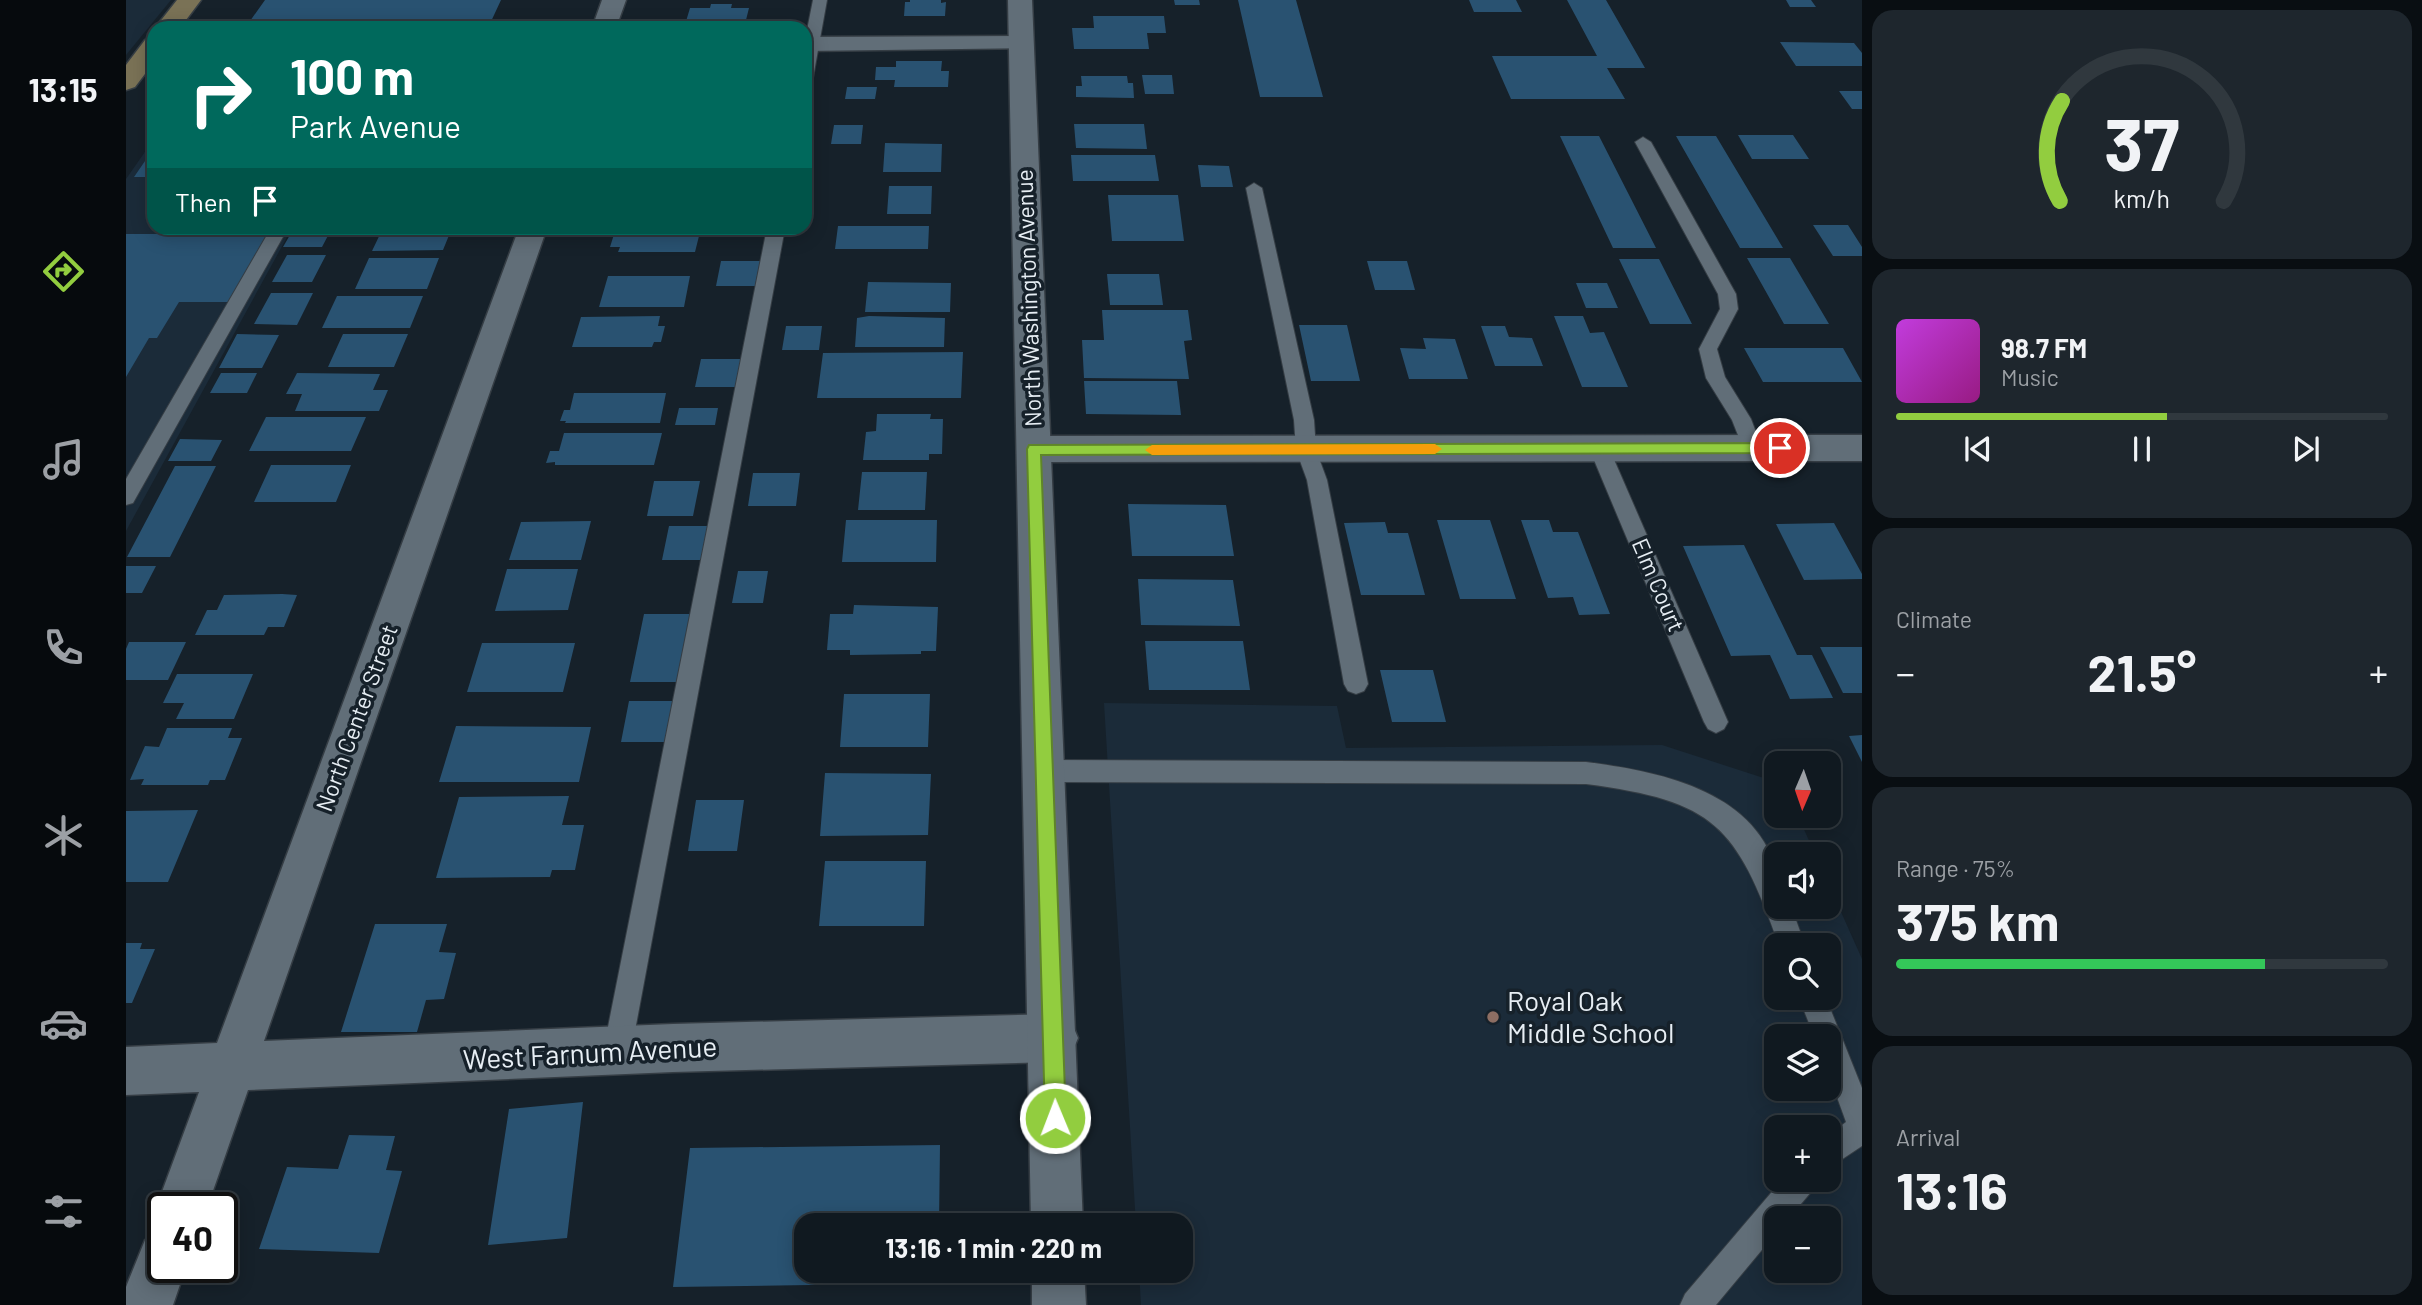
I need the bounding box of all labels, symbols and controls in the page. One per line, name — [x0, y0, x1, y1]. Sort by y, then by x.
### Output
text: 100 m — [290, 46, 414, 105]
icon: right — [175, 49, 266, 140]
text: 13:15 — [29, 70, 97, 108]
text: 37 — [2104, 98, 2180, 186]
text: Park Avenue — [290, 106, 461, 144]
street label: North Washington Avenue — [1010, 169, 1046, 427]
icon: arrive — [246, 182, 284, 220]
text: km/h — [2114, 182, 2170, 212]
text: Then — [175, 186, 232, 217]
icon: directions — [39, 247, 88, 296]
text: 98.7 FM — [2001, 332, 2087, 363]
text: Music — [2001, 363, 2059, 391]
pin — [1750, 418, 1810, 478]
icon: arrive — [1761, 429, 1799, 467]
icon: previous — [1959, 430, 1997, 468]
icon: pause — [2123, 430, 2161, 468]
icon: next — [2287, 430, 2325, 468]
icon: music — [39, 435, 88, 484]
street label: Elm Court — [1627, 534, 1691, 636]
text: Climate — [1896, 605, 1972, 633]
street label: North Center Street — [309, 620, 403, 815]
icon: phone — [39, 623, 88, 672]
text: 21.5° — [2088, 640, 2196, 702]
text: − — [1896, 649, 1915, 695]
text: + — [2369, 649, 2388, 695]
north arrow — [1764, 751, 1841, 828]
map controls — [1764, 751, 1841, 1283]
icon: climate — [39, 811, 88, 860]
button: sound — [1764, 842, 1841, 919]
text: Range · 75% — [1896, 854, 2015, 882]
text: 375 km — [1896, 889, 2059, 951]
button: search — [1764, 933, 1841, 1010]
place label: Royal Oak Middle School — [1507, 983, 1674, 1049]
icon: car — [39, 999, 88, 1048]
marker: Royal Oak Middle School — [1485, 1009, 1501, 1025]
button: layers — [1764, 1024, 1841, 1101]
street label: West Farnum Avenue — [462, 1028, 718, 1076]
position arrow — [1018, 1081, 1092, 1155]
button: + — [1764, 1115, 1841, 1192]
text: Arrival — [1896, 1123, 1960, 1151]
text: 13:16 — [1896, 1158, 2008, 1220]
icon: filters — [39, 1187, 88, 1236]
speed limit sign: 40 — [147, 1192, 238, 1283]
button: − — [1764, 1206, 1841, 1283]
text: 13:16 · 1 min · 220 m — [885, 1232, 1102, 1263]

